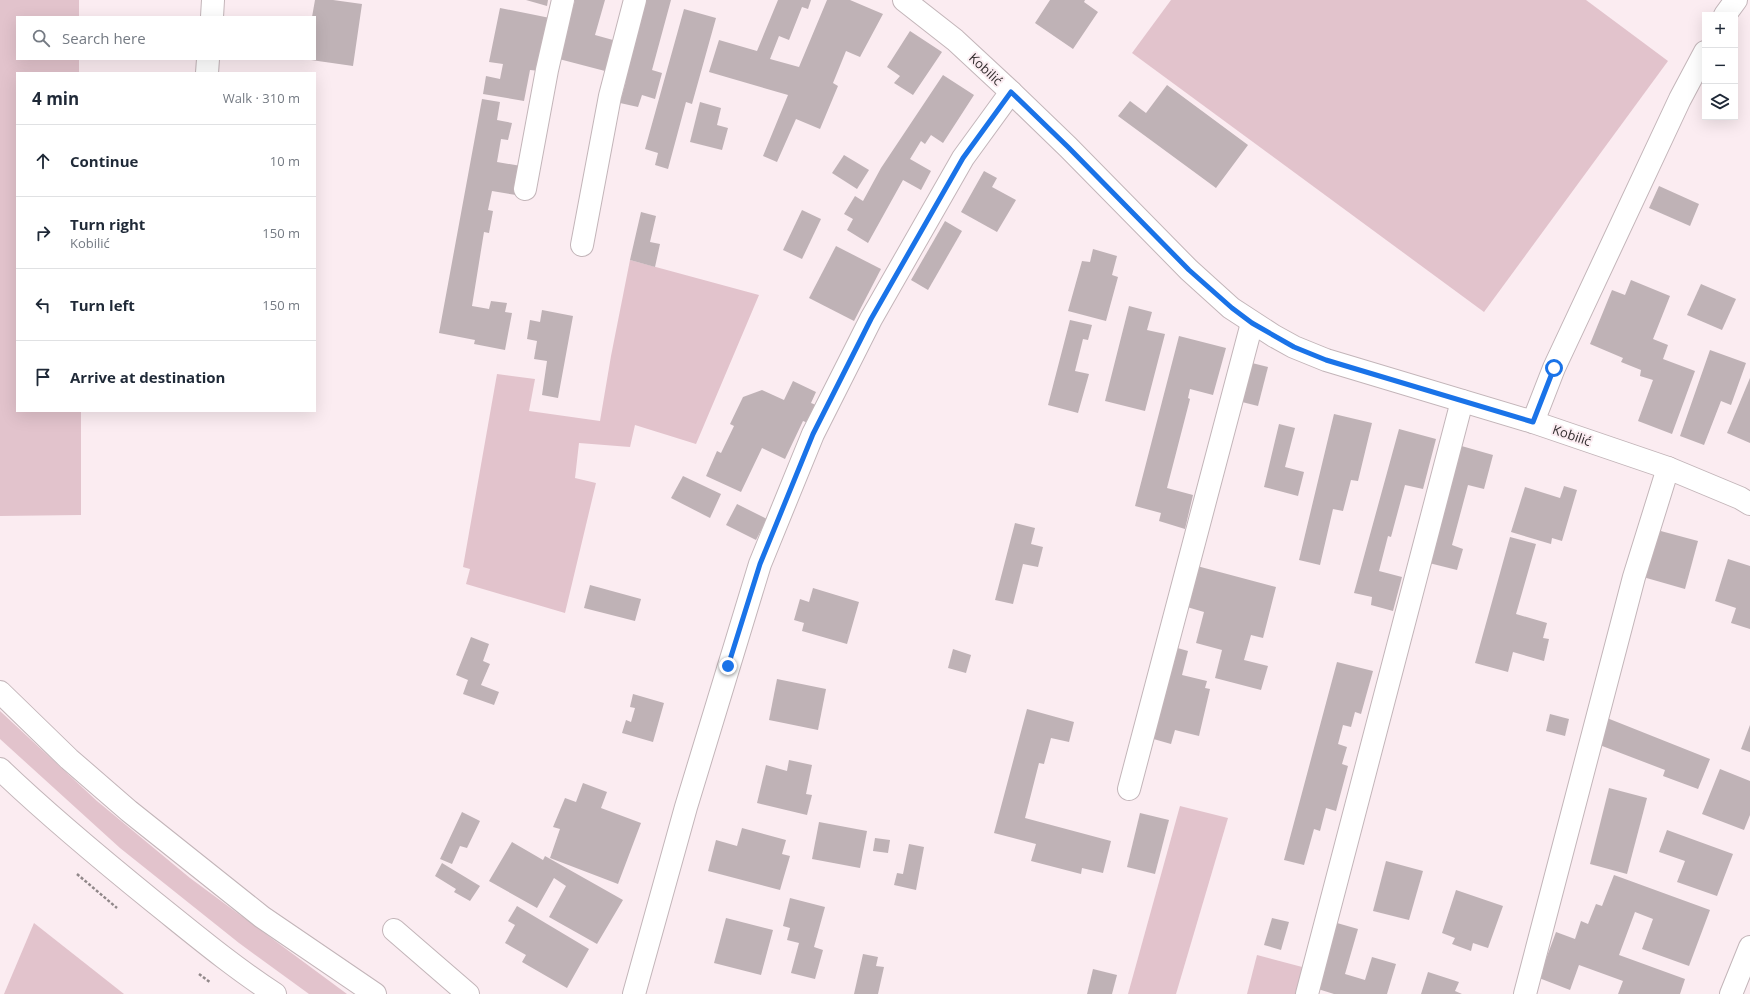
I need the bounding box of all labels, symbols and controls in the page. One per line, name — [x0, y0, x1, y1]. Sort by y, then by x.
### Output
map controls — [1702, 12, 1738, 120]
button: + — [1702, 12, 1738, 48]
search box — [16, 16, 316, 60]
icon: search — [30, 27, 52, 49]
text: Search here — [62, 28, 146, 48]
button: − — [1702, 48, 1738, 84]
street label: Kobilić — [965, 49, 1007, 89]
button: layers — [1702, 84, 1738, 120]
text: 4 min — [32, 87, 79, 110]
text: Walk · 310 m — [223, 89, 300, 107]
icon: ahead — [32, 150, 54, 172]
text: Continue — [70, 151, 138, 171]
text: 10 m — [270, 152, 300, 170]
text: Turn right — [70, 214, 145, 234]
icon: right — [32, 222, 54, 244]
text: 150 m — [262, 224, 300, 242]
text: Kobilić — [70, 234, 110, 252]
icon: left — [32, 294, 54, 316]
text: Turn left — [70, 295, 135, 315]
text: 150 m — [262, 296, 300, 314]
route start — [1545, 359, 1563, 377]
icon: arrive — [32, 366, 54, 388]
text: Arrive at destination — [70, 367, 225, 387]
street label: Kobilić — [1550, 420, 1594, 450]
route end — [719, 657, 737, 675]

